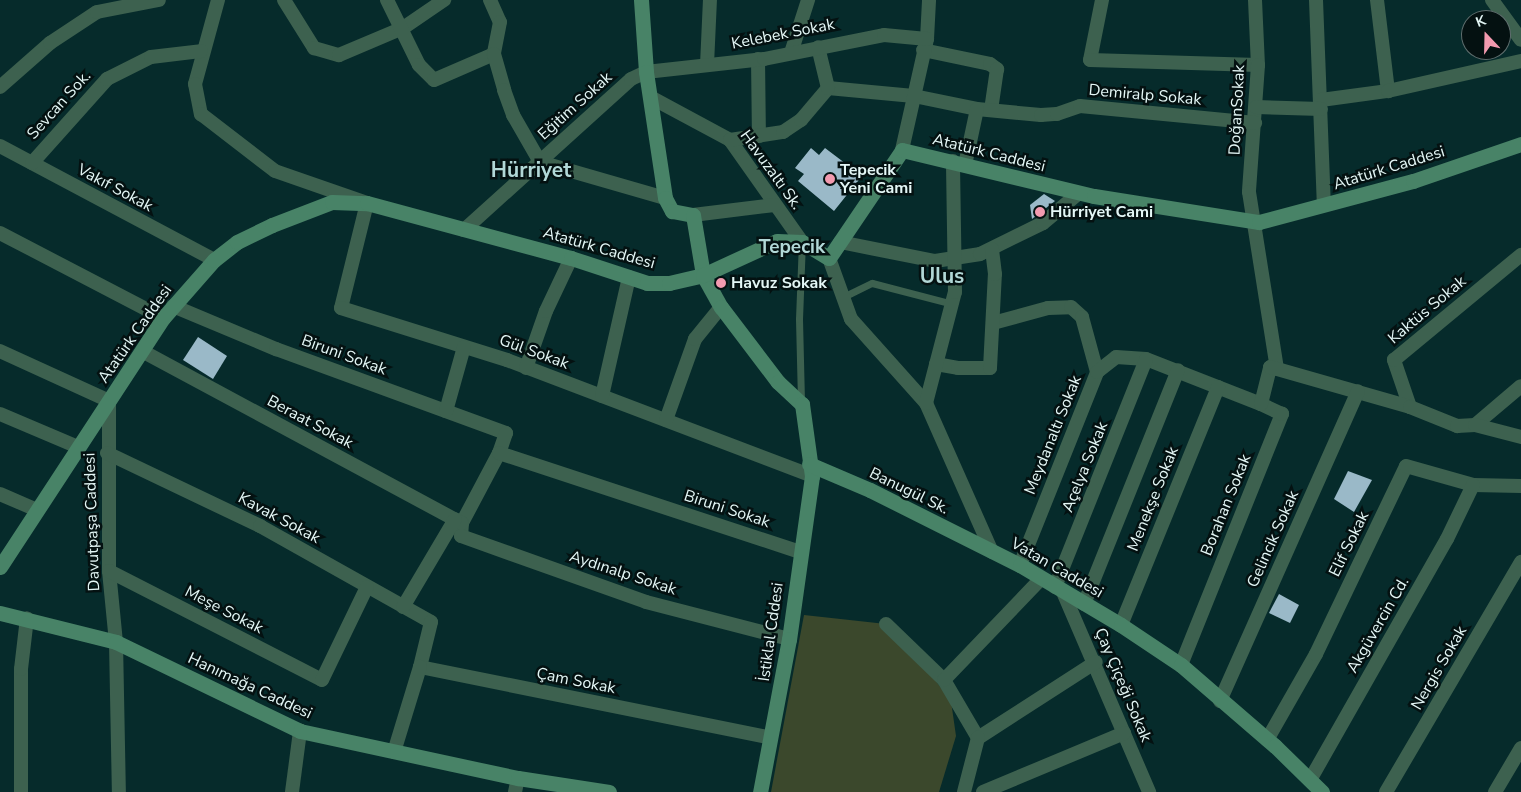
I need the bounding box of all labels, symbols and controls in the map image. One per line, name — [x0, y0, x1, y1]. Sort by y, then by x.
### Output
north arrow — [1461, 10, 1511, 60]
text: K — [1473, 11, 1489, 32]
street label: Kelebek Sokak — [730, 15, 836, 53]
street label: DoğanSokak — [1225, 64, 1249, 156]
street label: Sevcan Sok. — [23, 67, 95, 143]
street label: Eğitim Sokak — [534, 68, 616, 144]
street label: Demiralp Sokak — [1088, 81, 1202, 109]
street label: Havuzaltı Sk. — [736, 127, 806, 213]
street label: Atatürk Caddesi — [931, 130, 1047, 176]
street label: Atatürk Caddesi — [1331, 142, 1447, 194]
district label: Hürriyet — [491, 157, 571, 183]
street label: Vakıf Sokak — [74, 160, 156, 216]
place label: Tepecik Yeni Cami — [840, 160, 912, 198]
marker: Tepecik Yeni Cami — [824, 173, 836, 185]
place label: Hürriyet Cami — [1050, 202, 1153, 222]
marker: Hürriyet Cami — [1034, 206, 1046, 218]
street label: Atatürk Caddesi — [541, 223, 657, 273]
district label: Tepecik — [759, 237, 825, 259]
district label: Ulus — [920, 263, 964, 289]
street label: Kaktüs Sokak — [1384, 272, 1470, 348]
place label: Havuz Sokak — [731, 273, 827, 293]
marker: Havuz Sokak — [715, 277, 727, 289]
street label: Atatürk Caddesi — [94, 281, 176, 387]
street label: Biruni Sokak — [299, 331, 389, 379]
street label: Gül Sokak — [497, 331, 571, 373]
street label: Meydanaltı Sokak — [1020, 373, 1086, 497]
street label: Beraat Sokak — [264, 391, 356, 453]
street label: Açelya Sokak — [1058, 419, 1112, 515]
street label: Menekşe Sokak — [1123, 444, 1183, 554]
street label: Borahan Sokak — [1197, 451, 1255, 559]
street label: Davutpaşa Caddesi — [80, 452, 104, 592]
street label: Banugül Sk. — [866, 463, 952, 519]
street label: Biruni Sokak — [682, 486, 772, 532]
street label: Kavak Sokak — [235, 488, 323, 548]
street label: Gelincik Sokak — [1243, 488, 1303, 590]
street label: Elif Sokak — [1325, 508, 1373, 580]
street label: Vatan Caddesi — [1007, 534, 1107, 602]
street label: Aydınalp Sokak — [567, 547, 679, 599]
street label: Akgüvercin Cd. — [1343, 574, 1413, 676]
street label: İstiklal Cddesi — [755, 581, 787, 683]
street label: Meşe Sokak — [181, 582, 267, 638]
street label: Nergis Sokak — [1407, 622, 1471, 714]
street label: Çay Çiçeği Sokak — [1090, 625, 1156, 745]
street label: Hanımağa Caddesi — [185, 649, 315, 723]
street label: Çam Sokak — [535, 664, 617, 698]

